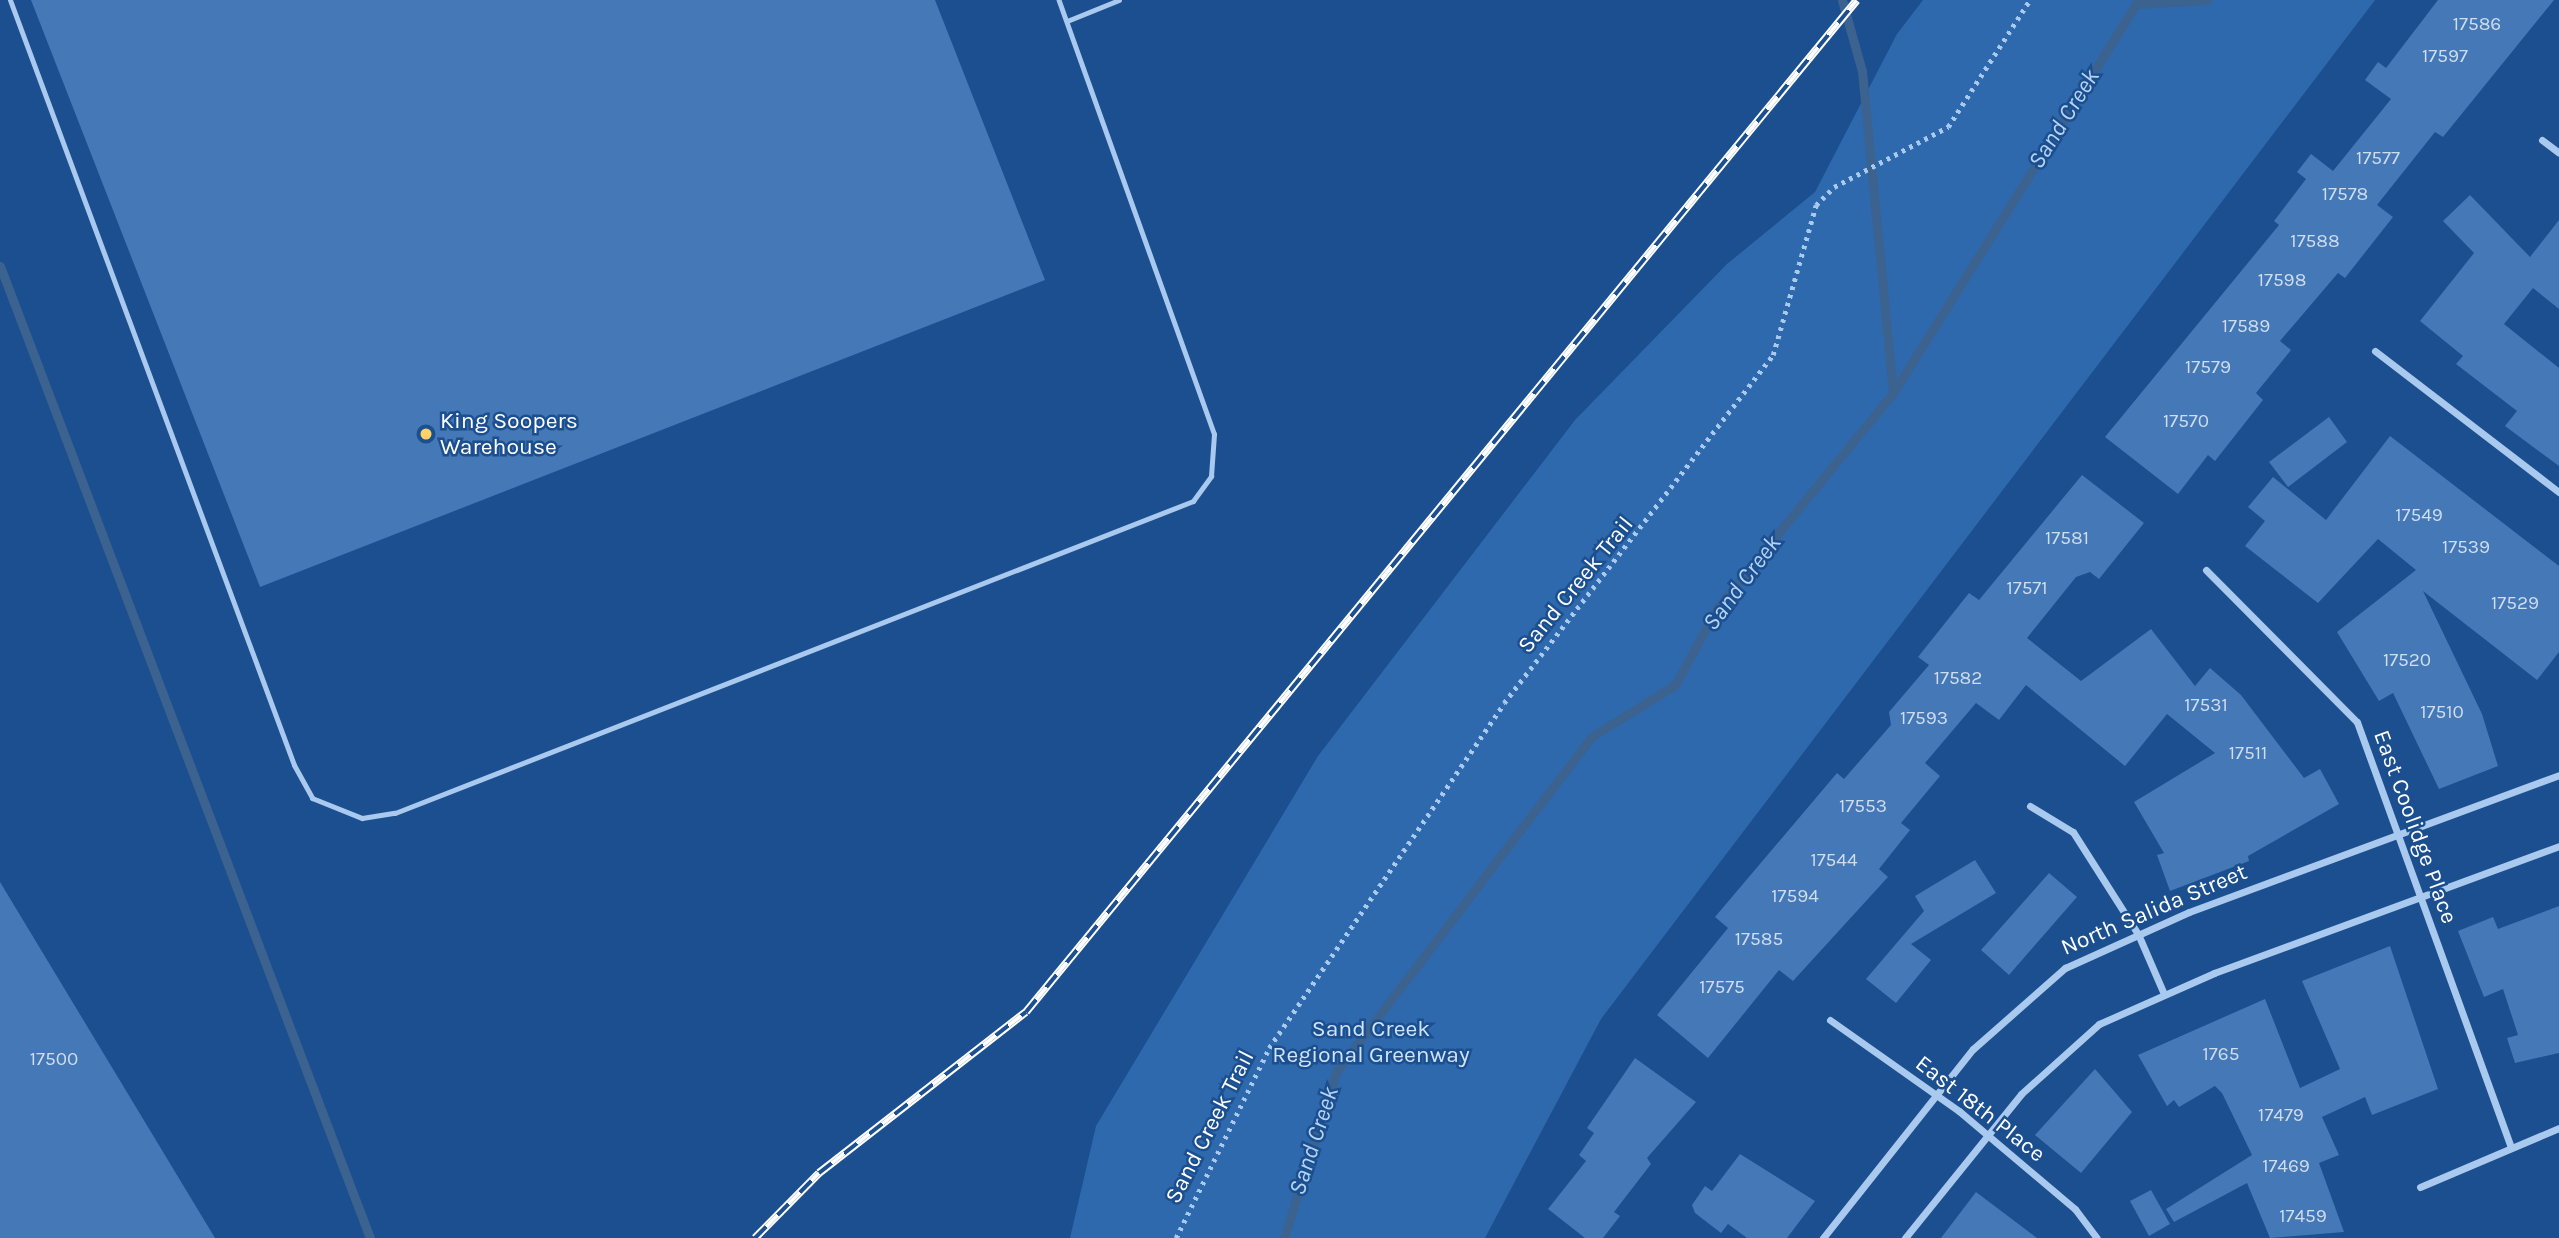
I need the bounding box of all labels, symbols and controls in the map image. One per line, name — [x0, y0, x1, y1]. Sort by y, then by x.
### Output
house number: 17586 — [2453, 14, 2501, 36]
house number: 17597 — [2422, 46, 2468, 68]
water label: Sand Creek — [2022, 64, 2106, 174]
house number: 17577 — [2356, 148, 2400, 170]
house number: 17578 — [2322, 184, 2368, 206]
house number: 17588 — [2290, 231, 2340, 253]
house number: 17598 — [2258, 270, 2306, 292]
house number: 17589 — [2222, 316, 2270, 338]
house number: 17579 — [2185, 357, 2231, 379]
place label: King Soopers Warehouse — [440, 407, 578, 461]
house number: 17570 — [2163, 411, 2209, 433]
marker: King Soopers Warehouse — [418, 426, 434, 442]
house number: 17549 — [2395, 505, 2443, 527]
street label: Sand Creek Trail — [1512, 511, 1640, 659]
house number: 17581 — [2045, 528, 2089, 550]
water label: Sand Creek — [1697, 530, 1787, 636]
house number: 17539 — [2442, 537, 2490, 559]
house number: 17571 — [2006, 578, 2048, 600]
house number: 17529 — [2491, 593, 2539, 615]
house number: 17520 — [2383, 650, 2431, 672]
house number: 17582 — [1934, 668, 1982, 690]
house number: 17531 — [2184, 695, 2228, 717]
house number: 17510 — [2420, 702, 2464, 724]
house number: 17593 — [1900, 708, 1948, 730]
street label: East Coolidge Place — [2367, 727, 2463, 927]
house number: 17511 — [2229, 743, 2267, 765]
house number: 17553 — [1839, 796, 1887, 818]
house number: 17544 — [1810, 850, 1858, 872]
street label: North Salida Street — [2057, 858, 2251, 962]
house number: 17594 — [1771, 886, 1819, 908]
house number: 17585 — [1735, 929, 1783, 951]
house number: 17575 — [1699, 977, 1745, 999]
park label: Sand Creek Regional Greenway — [1272, 1015, 1470, 1069]
house number: 1765 — [2203, 1044, 2239, 1066]
street label: Sand Creek Trail — [1160, 1046, 1260, 1208]
house number: 17500 — [30, 1049, 78, 1071]
street label: East 18th Place — [1910, 1050, 2050, 1168]
water label: Sand Creek — [1283, 1083, 1345, 1199]
house number: 17479 — [2258, 1105, 2304, 1127]
house number: 17469 — [2262, 1156, 2310, 1178]
house number: 17459 — [2279, 1206, 2327, 1228]

